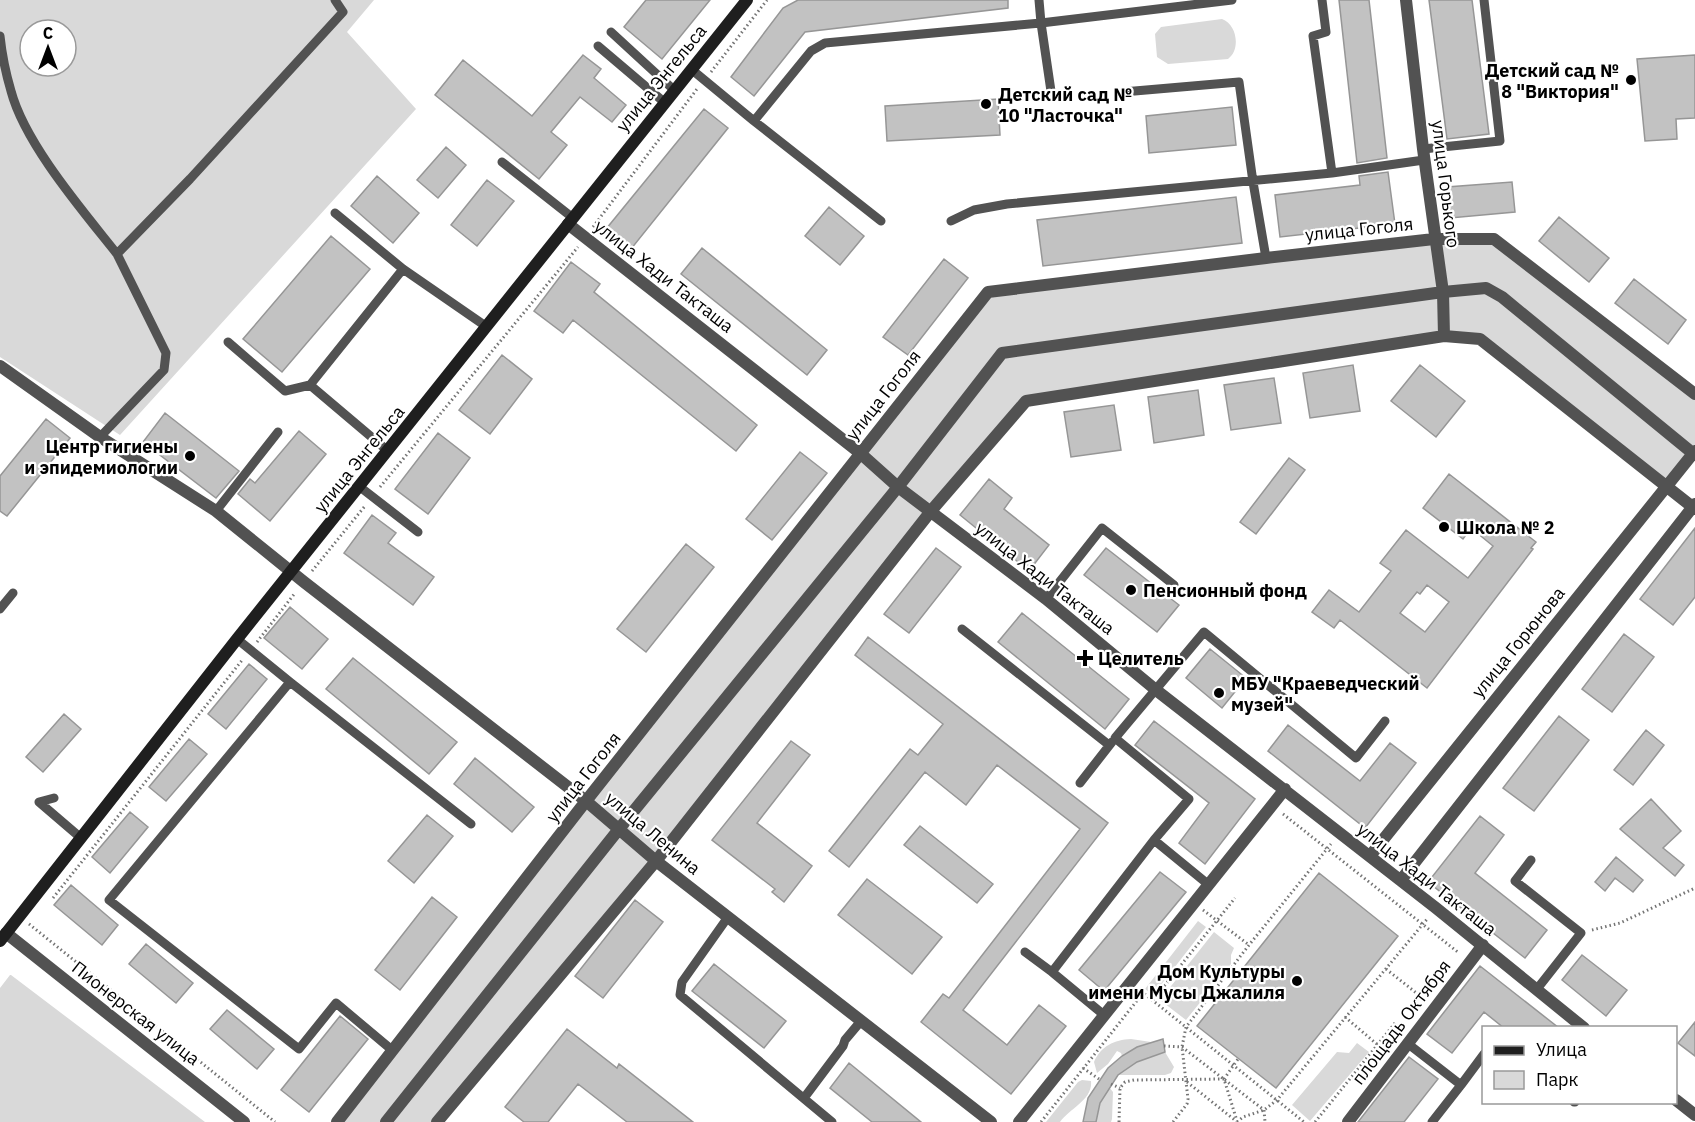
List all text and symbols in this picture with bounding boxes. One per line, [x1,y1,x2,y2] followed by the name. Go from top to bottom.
[18,18,78,78] north arrow
[611,19,712,136] street label: улица Энгельса
[43,23,53,43] text: С
[1485,59,1619,103] place label: Детский сад № 8 "Виктория"
[1624,73,1638,87] marker: Детский сад № 8 "Виктория"
[998,83,1132,127] place label: Детский сад № 10 "Ласточка"
[979,97,993,111] marker: Детский сад № 10 "Ласточка"
[1427,119,1465,249] street label: улица Горького
[1304,212,1414,246] street label: улица Гоголя
[590,214,739,338] street label: улица Хади Такташа
[840,345,926,445] street label: улица Гоголя
[309,400,410,517] street label: улица Энгельса
[24,435,178,479] place label: Центр гигиены и эпидемиологии
[183,449,197,463] marker: Центр гигиены и эпидемиологии
[971,516,1120,640] street label: улица Хади Такташа
[1456,516,1555,539] place label: Школа № 2
[1437,520,1451,534] marker: Школа № 2
[1143,579,1307,602] place label: Пенсионный фонд
[1466,582,1570,702] street label: улица Горюнова
[1124,583,1138,597] marker: Пенсионный фонд
[1098,647,1184,670] place label: Целитель
[1076,649,1094,667] marker: Целитель
[1231,672,1419,716] place label: МБУ "Краеведческий музей"
[1212,686,1226,700] marker: МБУ "Краеведческий музей"
[540,727,626,827] street label: улица Гоголя
[601,786,706,880] street label: улица Ленина
[1353,817,1502,941] street label: улица Хади Такташа
[1346,955,1456,1089] street label: площадь Октября
[67,956,205,1070] street label: Пионерская улица
[1088,960,1285,1004] place label: Дом Культуры имени Мусы Джалиля
[1290,974,1304,988] marker: Дом Культуры имени Мусы Джалиля
[1482,1026,1677,1104] legend
[1536,1038,1587,1061] text: Улица
[1536,1068,1579,1091] text: Парк

